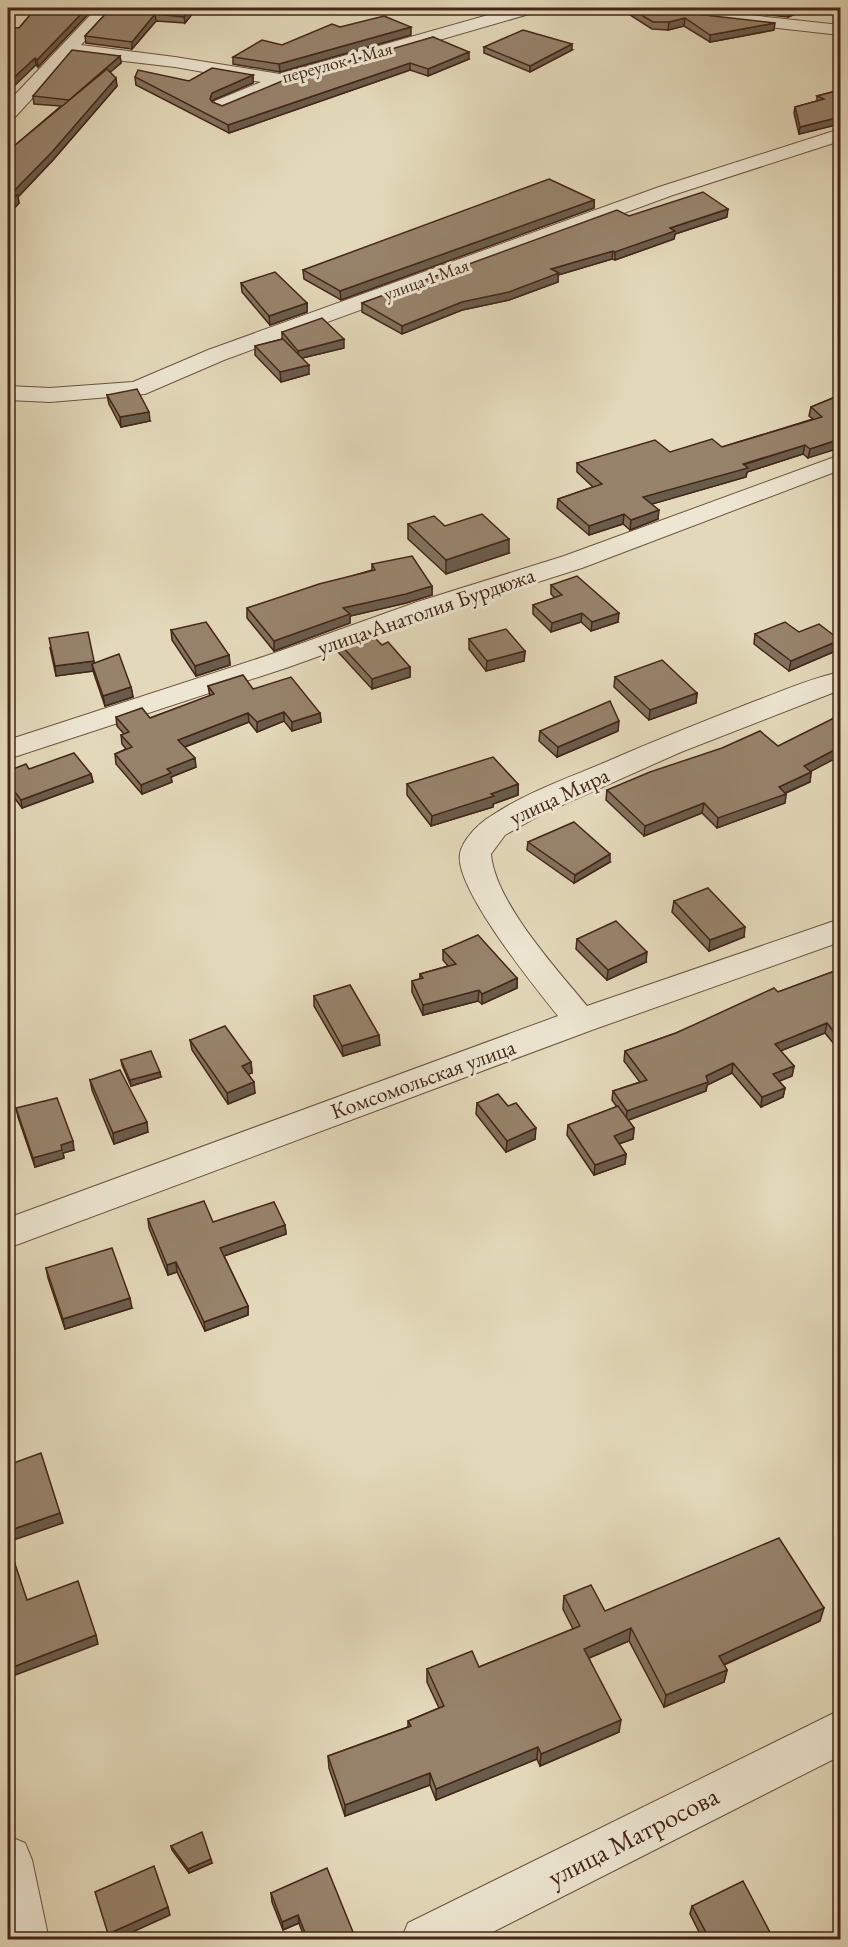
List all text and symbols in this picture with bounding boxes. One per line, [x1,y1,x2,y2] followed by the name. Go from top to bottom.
[279,36,395,88] street label: переулок 1 Мая
[380,253,472,305] street label: улица 1 Мая
[313,560,539,662] street label: улица Анатолия Бурдюжа
[504,760,614,832] street label: улица Мира
[327,1032,520,1126] street label: Комсомольская улица
[542,1778,725,1894] street label: улица Матросова

